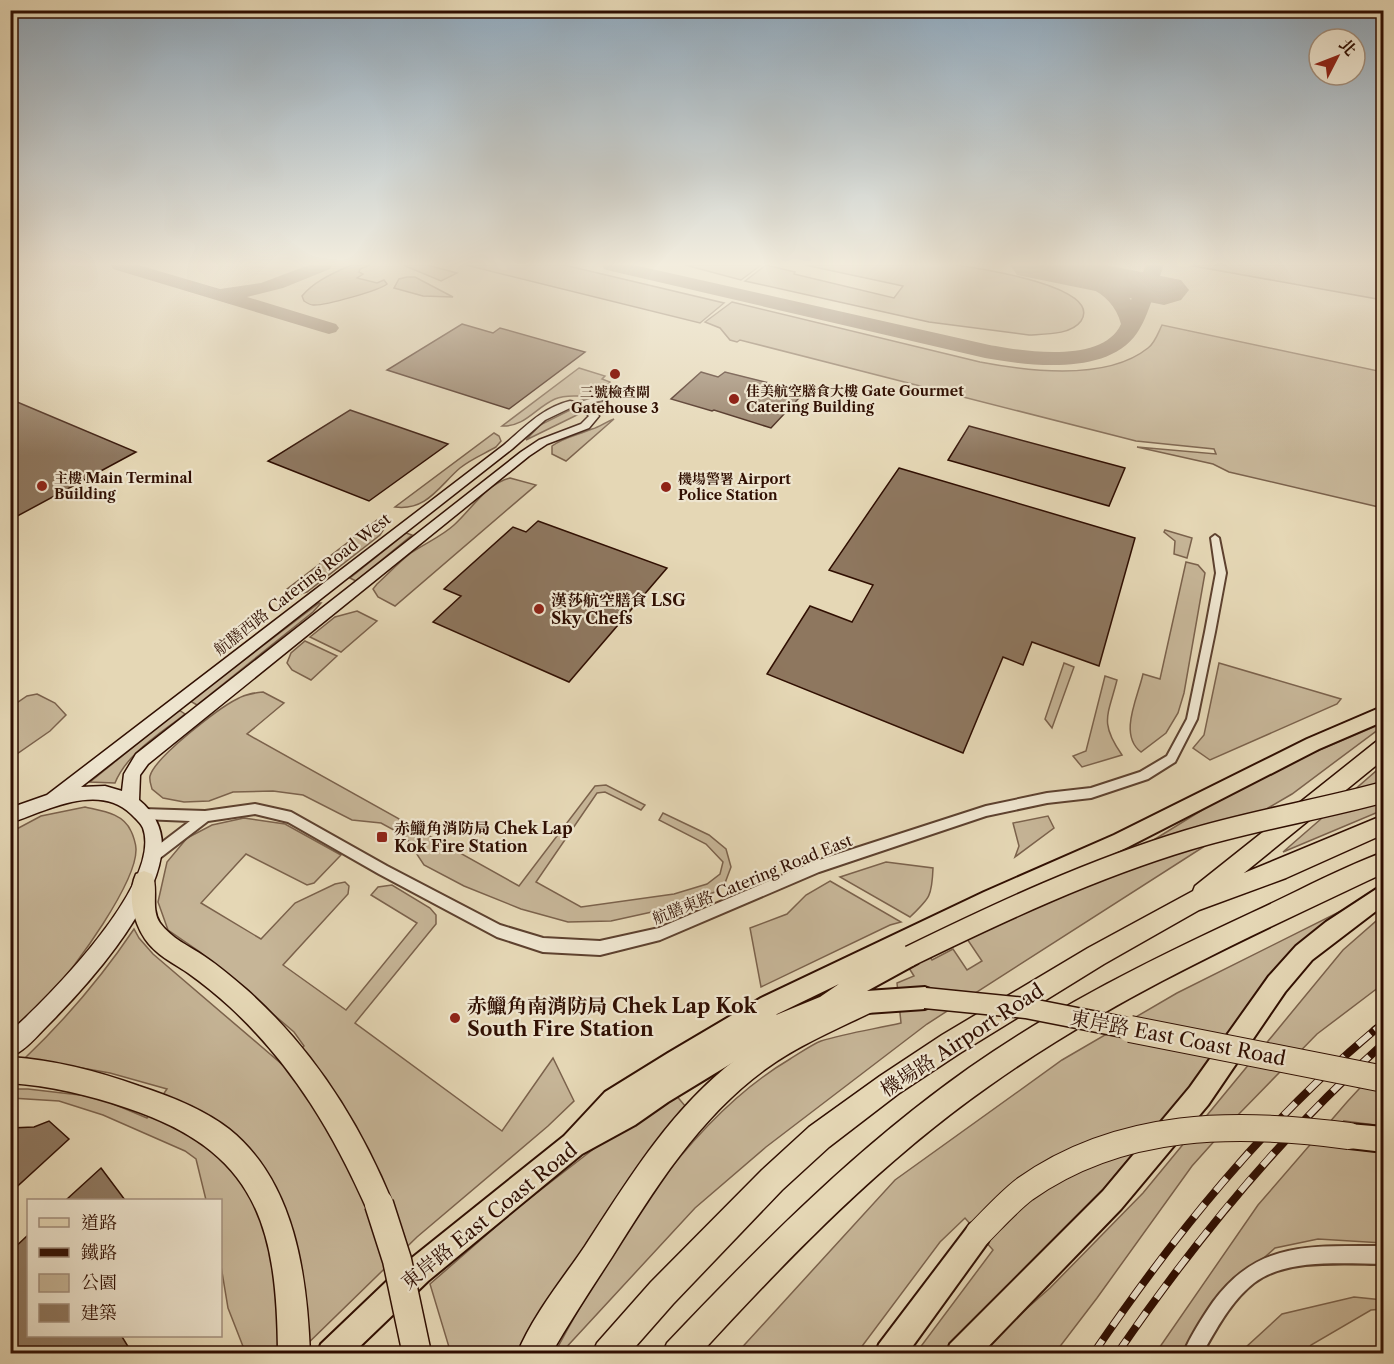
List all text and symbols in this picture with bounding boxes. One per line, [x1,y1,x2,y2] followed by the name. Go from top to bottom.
[1307,27,1367,87] north arrow
[1335,34,1361,60] text: 北
[608,367,622,381] marker: 三號檢查閘 Gatehouse 3
[746,382,964,416] place label: 佳美航空膳食大樓 Gate Gourmet Catering Building
[571,383,659,417] place label: 三號檢查閘 Gatehouse 3
[727,392,741,406] marker: 佳美航空膳食大樓 Gate Gourmet Catering Building
[54,469,193,503] place label: 主樓 Main Terminal Building
[678,470,791,504] place label: 機場警署 Airport Police Station
[35,479,49,493] marker: 主樓 Main Terminal Building
[659,480,673,494] marker: 機場警署 Airport Police Station
[210,509,395,659] street label: 航膳西路 Catering Road West
[551,590,686,628] place label: 漢莎航空膳食 LSG Sky Chefs
[532,602,546,616] marker: 漢莎航空膳食 LSG Sky Chefs
[394,818,573,856] place label: 赤鱲角消防局 Chek Lap Kok Fire Station
[375,830,389,844] marker: 赤鱲角消防局 Chek Lap Kok Fire Station
[649,830,855,928] street label: 航膳東路 Catering Road East
[876,978,1048,1102] street label: 機場路 Airport Road
[467,994,758,1041] place label: 赤鱲角南消防局 Chek Lap Kok South Fire Station
[1068,1005,1288,1071] street label: 東岸路 East Coast Road
[448,1011,462,1025] marker: 赤鱲角南消防局 Chek Lap Kok South Fire Station
[396,1138,582,1294] street label: 東岸路 East Coast Road
[27,1199,222,1337] legend
[81,1212,117,1234] text: 道路
[81,1242,117,1264] text: 鐵路
[81,1272,117,1294] text: 公園
[81,1302,117,1324] text: 建築

